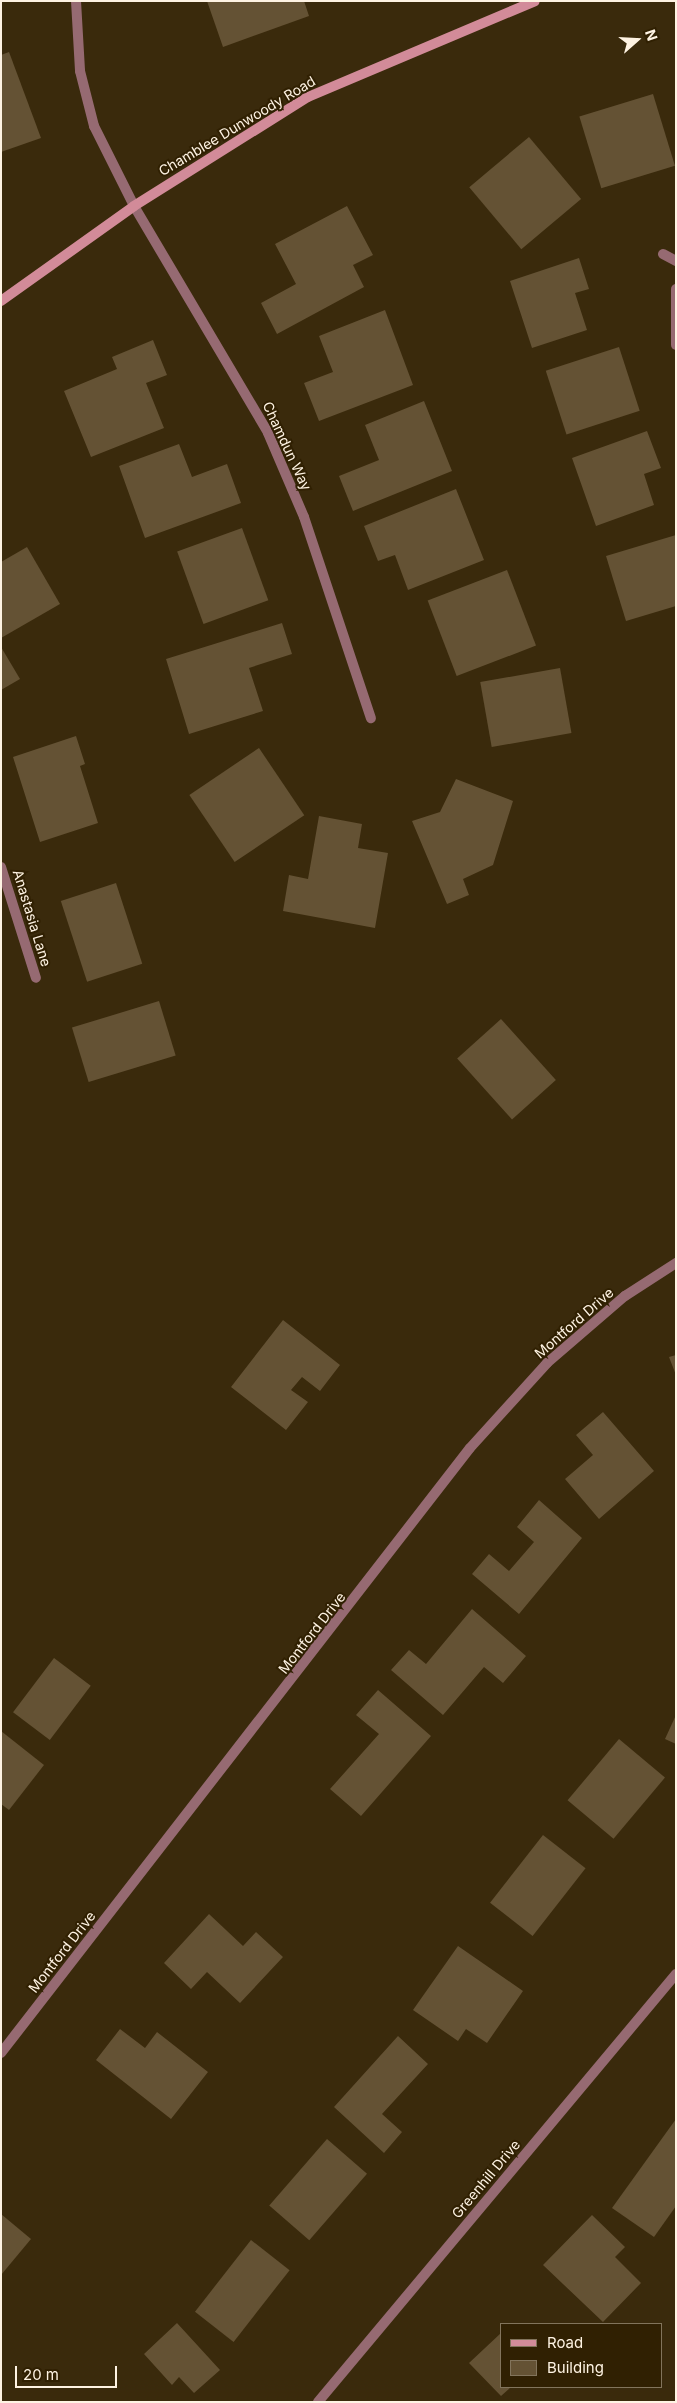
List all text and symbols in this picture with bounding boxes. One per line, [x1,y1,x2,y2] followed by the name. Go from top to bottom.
[612,15,662,65] north arrow
[642,27,661,43] text: N
[156,73,318,179] street label: Chamblee Dunwoody Road
[259,399,315,493] street label: Chamdun Way
[9,867,55,969] street label: Anastasia Lane
[531,1284,617,1362] street label: Montford Drive
[275,1589,349,1677] street label: Montford Drive
[25,1908,99,1996] street label: Montford Drive
[448,2136,524,2222] street label: Greenhill Drive
[500,2323,662,2388] legend
[547,2333,583,2352] text: Road
[18,2356,120,2388] scale bar
[547,2358,604,2377] text: Building
[23,2365,59,2384] text: 20 m

